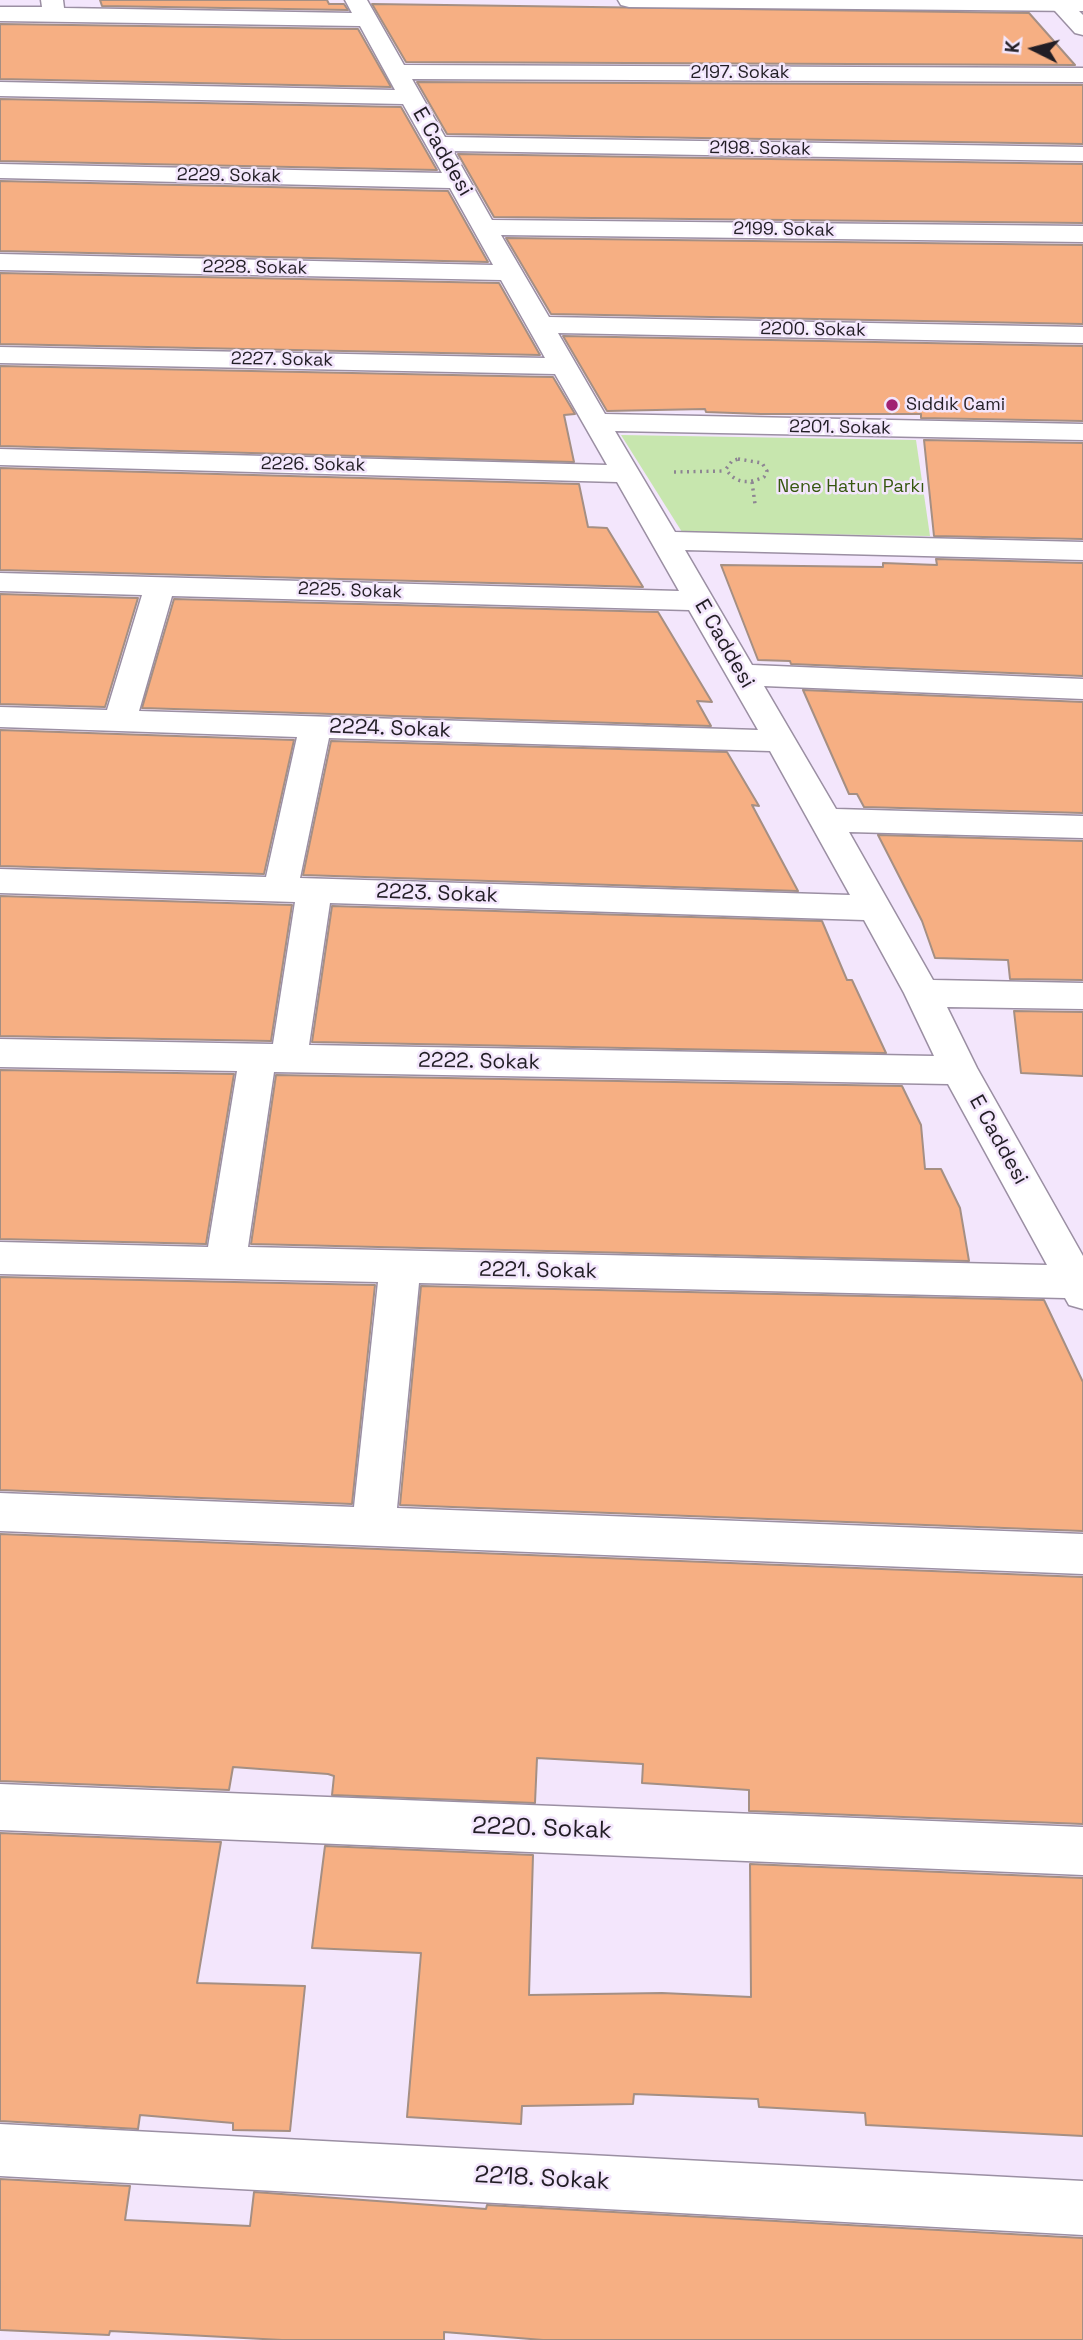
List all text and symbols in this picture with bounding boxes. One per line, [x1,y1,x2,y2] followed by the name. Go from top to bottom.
[999,14,1069,84] north arrow
[1000,40,1026,54] text: K
[691,62,789,84] street label: 2197. Sokak
[407,103,477,201] street label: E Caddesi
[709,137,811,161] street label: 2198. Sokak
[177,164,281,188] street label: 2229. Sokak
[733,218,835,242] street label: 2199. Sokak
[203,256,307,280] street label: 2228. Sokak
[760,318,866,342] street label: 2200. Sokak
[231,348,333,372] street label: 2227. Sokak
[906,394,1005,416] place label: Sıddık Cami
[884,397,900,413] marker: Sıddık Cami
[789,416,891,440] street label: 2201. Sokak
[261,453,365,477] street label: 2226. Sokak
[777,476,925,498] park label: Nene Hatun Parkı
[298,578,402,604] street label: 2225. Sokak
[689,595,759,693] street label: E Caddesi
[329,714,451,744] street label: 2224. Sokak
[376,879,498,909] street label: 2223. Sokak
[418,1048,540,1076] street label: 2222. Sokak
[963,1091,1033,1189] street label: E Caddesi
[479,1257,597,1285] street label: 2221. Sokak
[472,1812,612,1846] street label: 2220. Sokak
[474,2161,610,2197] street label: 2218. Sokak

